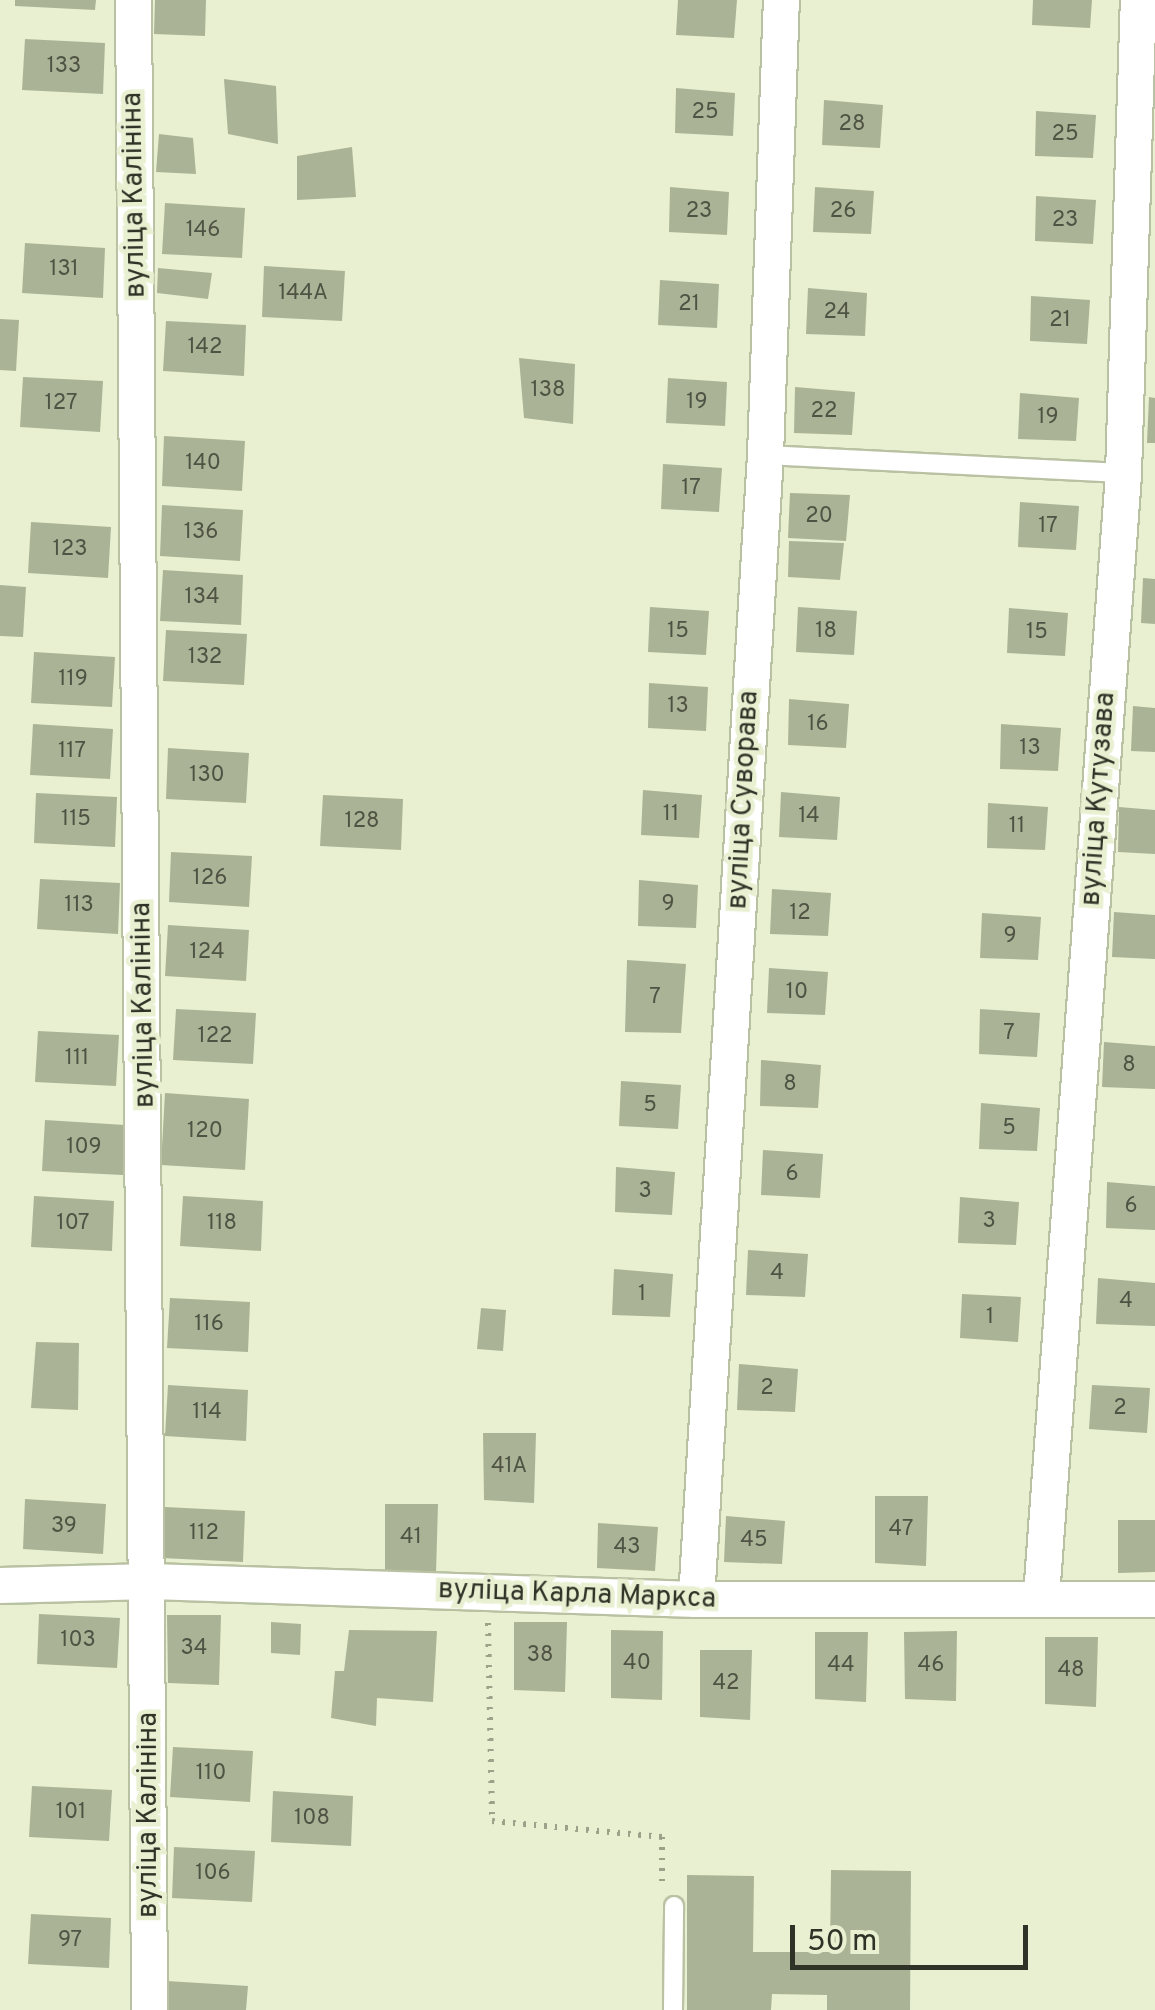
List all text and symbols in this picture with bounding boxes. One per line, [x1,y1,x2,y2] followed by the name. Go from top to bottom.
[47,54,81,80] house number: 133
[116,92,154,298] street label: вуліца Калініна
[691,100,719,126] house number: 25
[839,112,865,138] house number: 28
[1051,122,1079,148] house number: 25
[686,199,712,225] house number: 23
[830,199,856,225] house number: 26
[1052,208,1078,234] house number: 23
[186,218,220,244] house number: 146
[49,257,79,283] house number: 131
[278,281,328,307] house number: 144А
[678,292,700,318] house number: 21
[824,300,850,326] house number: 24
[1049,308,1071,334] house number: 21
[188,335,222,361] house number: 142
[531,378,565,404] house number: 138
[686,390,708,416] house number: 19
[45,391,77,417] house number: 127
[811,399,837,425] house number: 22
[1037,405,1059,431] house number: 19
[185,451,221,477] house number: 140
[681,476,701,502] house number: 17
[805,504,833,530] house number: 20
[1038,514,1058,540] house number: 17
[184,520,218,546] house number: 136
[53,537,87,563] house number: 123
[184,585,220,611] house number: 134
[667,619,689,645] house number: 15
[815,619,837,645] house number: 18
[1026,620,1048,646] house number: 15
[188,645,222,671] house number: 132
[58,667,88,693] house number: 119
[721,690,767,910] street label: вуліца Суворава
[1075,691,1123,907] street label: вуліца Кутузава
[667,694,689,720] house number: 13
[807,712,829,738] house number: 16
[1019,736,1041,762] house number: 13
[58,739,86,765] house number: 117
[189,763,225,789] house number: 130
[663,802,679,828] house number: 11
[798,804,820,830] house number: 14
[61,807,91,833] house number: 115
[344,809,380,835] house number: 128
[1009,814,1025,840] house number: 11
[193,866,227,892] house number: 126
[661,892,675,918] house number: 9
[64,893,94,919] house number: 113
[789,901,811,927] house number: 12
[125,902,163,1108] street label: вуліца Калініна
[1003,924,1017,950] house number: 9
[189,940,225,966] house number: 124
[786,980,808,1006] house number: 10
[649,985,661,1011] house number: 7
[1003,1021,1015,1047] house number: 7
[197,1024,233,1050] house number: 122
[65,1046,89,1072] house number: 111
[1122,1053,1136,1079] house number: 8
[783,1072,797,1098] house number: 8
[643,1093,657,1119] house number: 5
[1002,1116,1016,1142] house number: 5
[187,1119,223,1145] house number: 120
[66,1135,102,1161] house number: 109
[785,1162,799,1188] house number: 6
[638,1179,652,1205] house number: 3
[1124,1194,1138,1220] house number: 6
[982,1209,996,1235] house number: 3
[56,1211,90,1237] house number: 107
[207,1211,237,1237] house number: 118
[770,1261,784,1287] house number: 4
[638,1282,646,1308] house number: 1
[1119,1289,1133,1315] house number: 4
[986,1305,994,1331] house number: 1
[194,1312,224,1338] house number: 116
[760,1376,774,1402] house number: 2
[1113,1396,1127,1422] house number: 2
[192,1400,222,1426] house number: 114
[491,1454,527,1480] house number: 41А
[51,1514,77,1540] house number: 39
[889,1517,913,1543] house number: 47
[189,1521,219,1547] house number: 112
[400,1525,422,1551] house number: 41
[740,1528,768,1554] house number: 45
[614,1535,640,1561] house number: 43
[437,1573,717,1617] street label: вуліца Карла Маркса
[60,1628,96,1654] house number: 103
[181,1636,207,1662] house number: 34
[527,1643,553,1669] house number: 38
[623,1651,651,1677] house number: 40
[827,1653,855,1679] house number: 44
[918,1653,944,1679] house number: 46
[1057,1658,1085,1684] house number: 48
[712,1671,740,1697] house number: 42
[132,1712,166,1918] street label: вуліца Калініна
[196,1761,226,1787] house number: 110
[56,1800,86,1826] house number: 101
[294,1806,330,1832] house number: 108
[195,1861,231,1887] house number: 106
[795,1905,1032,1967] scale bar
[807,1924,877,1961] text: 50 m
[58,1928,82,1954] house number: 97

